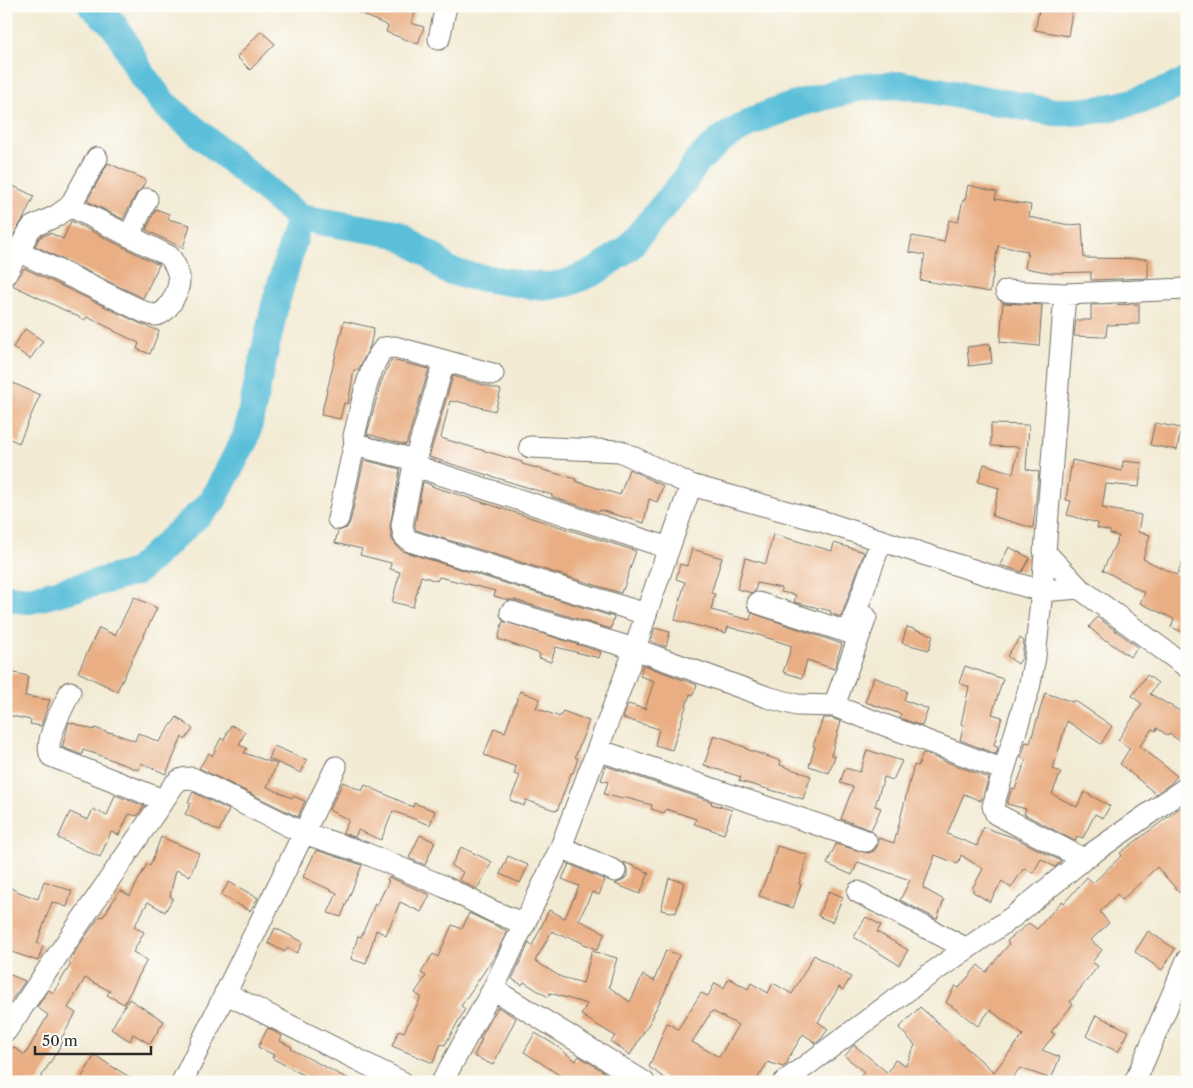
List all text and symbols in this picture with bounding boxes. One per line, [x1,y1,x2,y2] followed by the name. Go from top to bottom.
[35,1023,151,1055] scale bar
[42,1031,78,1050] text: 50 m

